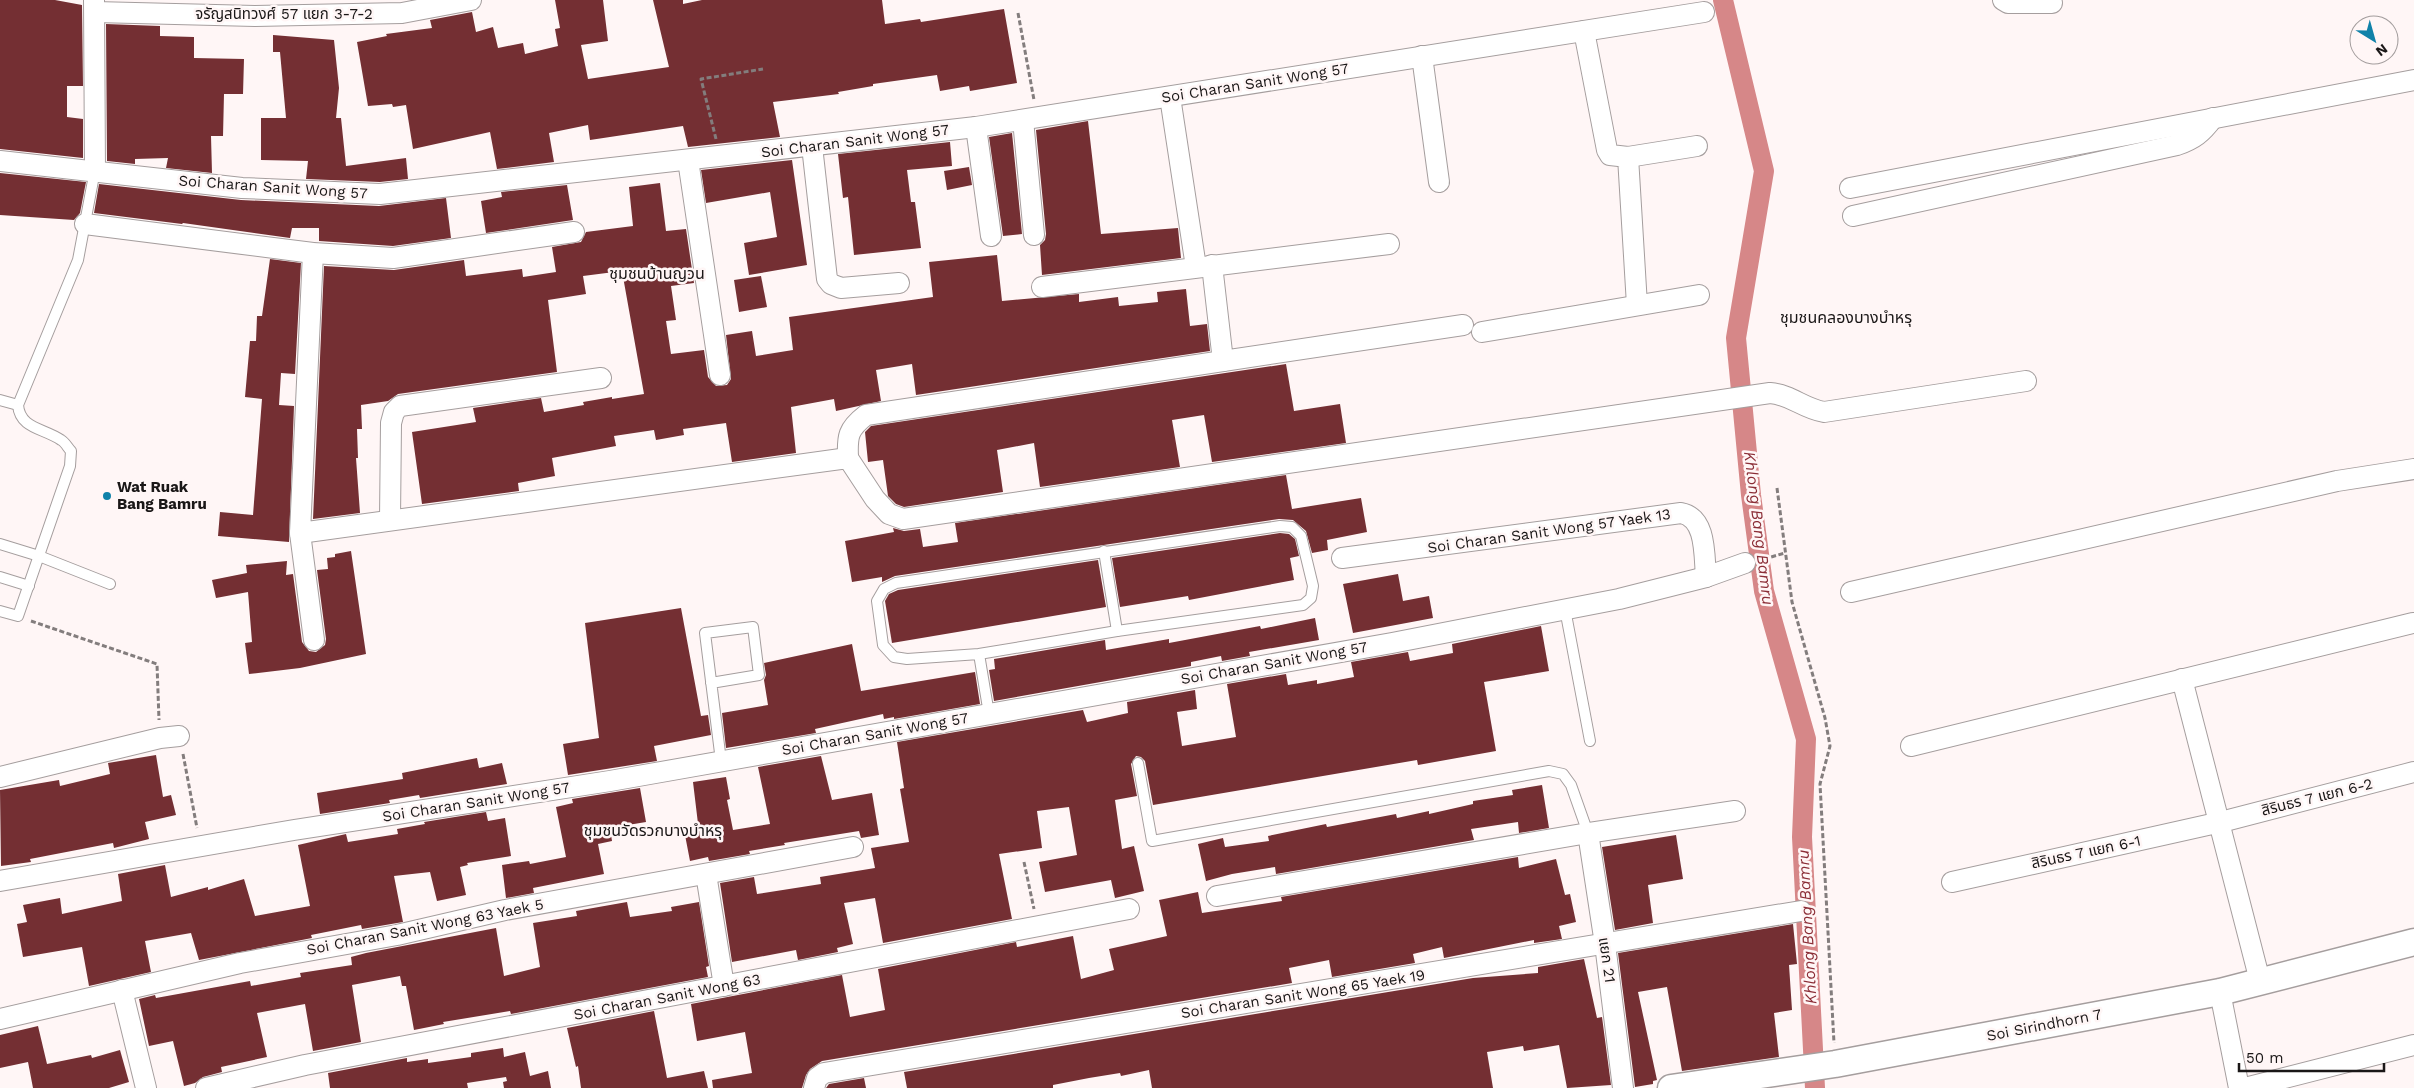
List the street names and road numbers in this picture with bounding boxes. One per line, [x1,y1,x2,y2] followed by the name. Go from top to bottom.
[195,5,373,23] street label: จรัญสนิทวงศ์ 57 แยก 3-7-2
[1160,59,1350,107] street label: Soi Charan Sanit Wong 57
[760,121,950,161] street label: Soi Charan Sanit Wong 57
[178,171,368,203] street label: Soi Charan Sanit Wong 57
[1426,505,1672,557] street label: Soi Charan Sanit Wong 57 Yaek 13
[1179,638,1369,688] street label: Soi Charan Sanit Wong 57
[780,709,970,759] street label: Soi Charan Sanit Wong 57
[2259,774,2375,820] street label: สิรินธร 7 แยก 6-2
[381,778,571,826] street label: Soi Charan Sanit Wong 57
[2030,832,2142,872] street label: สิรินธร 7 แยก 6-1
[305,895,545,959] street label: Soi Charan Sanit Wong 63 Yaek 5
[1595,936,1619,984] street label: แยก 21
[1180,966,1426,1022] street label: Soi Charan Sanit Wong 65 Yaek 19
[572,970,762,1024] street label: Soi Charan Sanit Wong 63
[1985,1005,2103,1045] street label: Soi Sirindhorn 7

